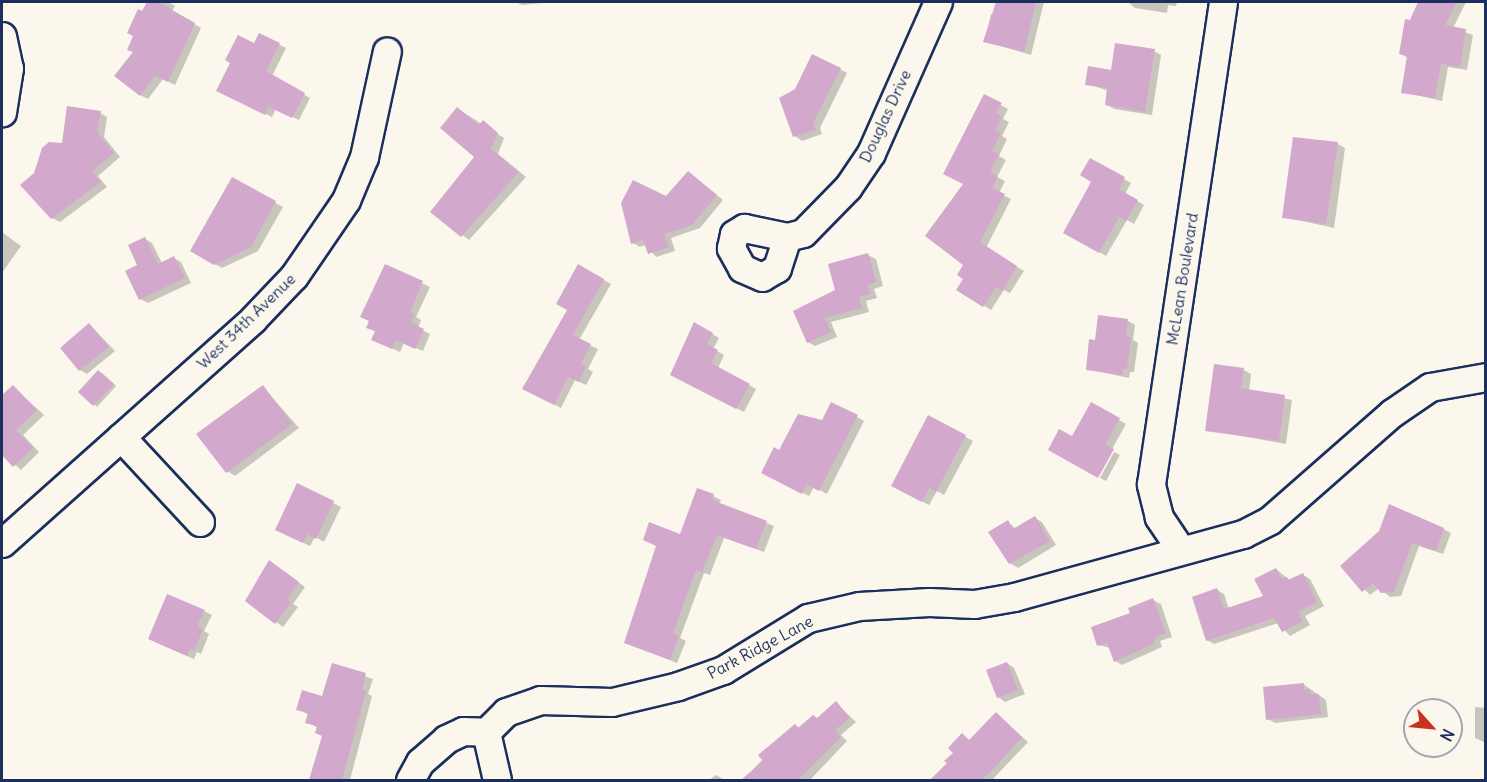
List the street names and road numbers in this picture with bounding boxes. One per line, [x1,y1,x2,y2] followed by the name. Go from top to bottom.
[855,67,915,165] street label: Douglas Drive
[1162,212,1202,346] street label: McLean Boulevard
[193,269,299,373] street label: West 34th Avenue
[704,611,816,683] street label: Park Ridge Lane

